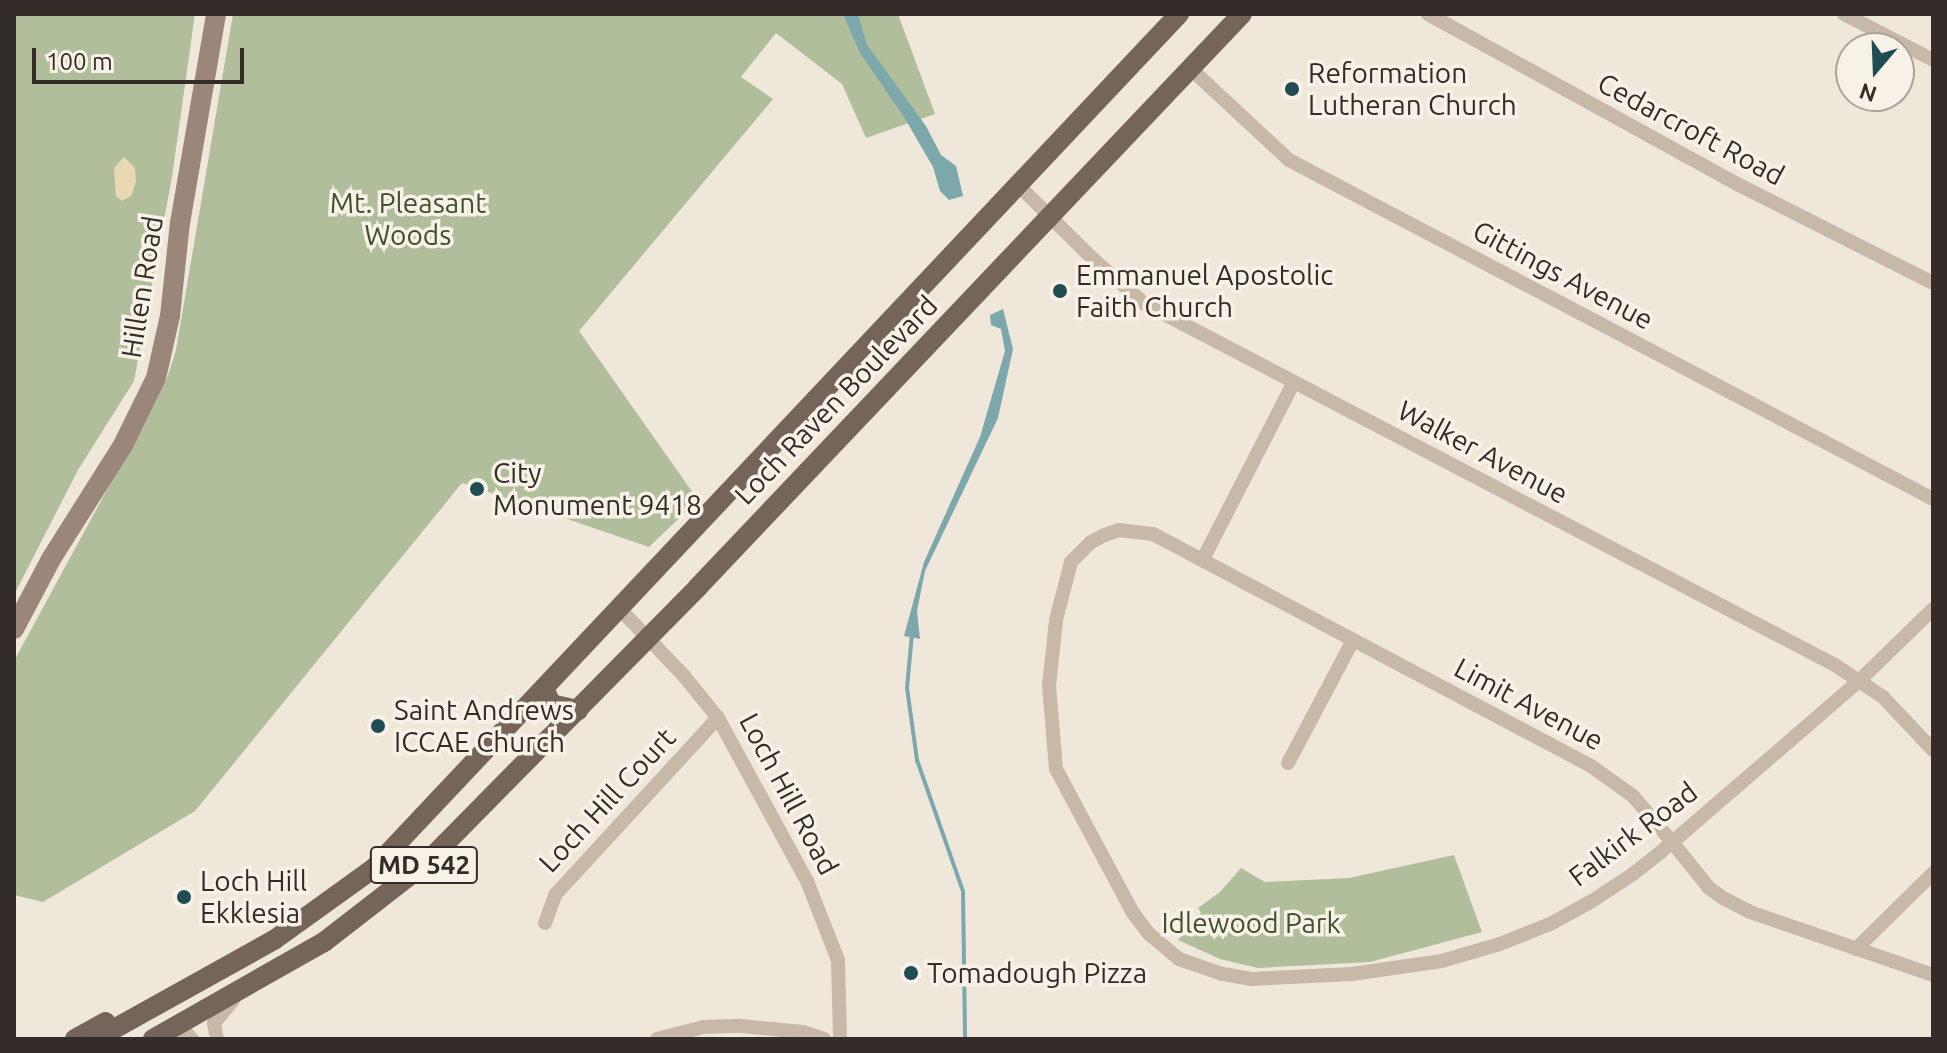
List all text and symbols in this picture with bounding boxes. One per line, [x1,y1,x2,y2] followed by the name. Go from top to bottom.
[36,32,248,82] scale bar
[1835,32,1915,112] north arrow
[46,48,113,75] text: 100 m
[1308,56,1517,122] place label: Reformation Lutheran Church
[1592,66,1790,192] street label: Cedarcroft Road
[1856,79,1880,108] text: N
[1283,80,1301,98] marker: Reformation Lutheran Church
[330,186,486,252] park label: Mt. Pleasant Woods
[1467,213,1659,337] street label: Gittings Avenue
[114,214,170,360] street label: Hillen Road
[1076,258,1333,324] place label: Emmanuel Apostolic Faith Church
[1051,282,1069,300] marker: Emmanuel Apostolic Faith Church
[728,289,944,511] street label: Loch Raven Boulevard
[1392,393,1574,511] street label: Walker Avenue
[493,456,702,522] place label: City Monument 9418
[468,480,486,498] marker: City Monument 9418
[1449,651,1609,757] street label: Limit Avenue
[394,693,574,759] place label: Saint Andrews ICCAE Church
[732,708,846,880] street label: Loch Hill Road
[369,717,387,735] marker: Saint Andrews ICCAE Church
[532,721,682,879] street label: Loch Hill Court
[1562,775,1704,893] street label: Falkirk Road
[368,843,480,887] road number: MD 542
[200,864,307,930] place label: Loch Hill Ekklesia
[175,888,193,906] marker: Loch Hill Ekklesia
[1161,906,1341,940] park label: Idlewood Park
[927,956,1147,990] place label: Tomadough Pizza
[902,964,920,982] marker: Tomadough Pizza

